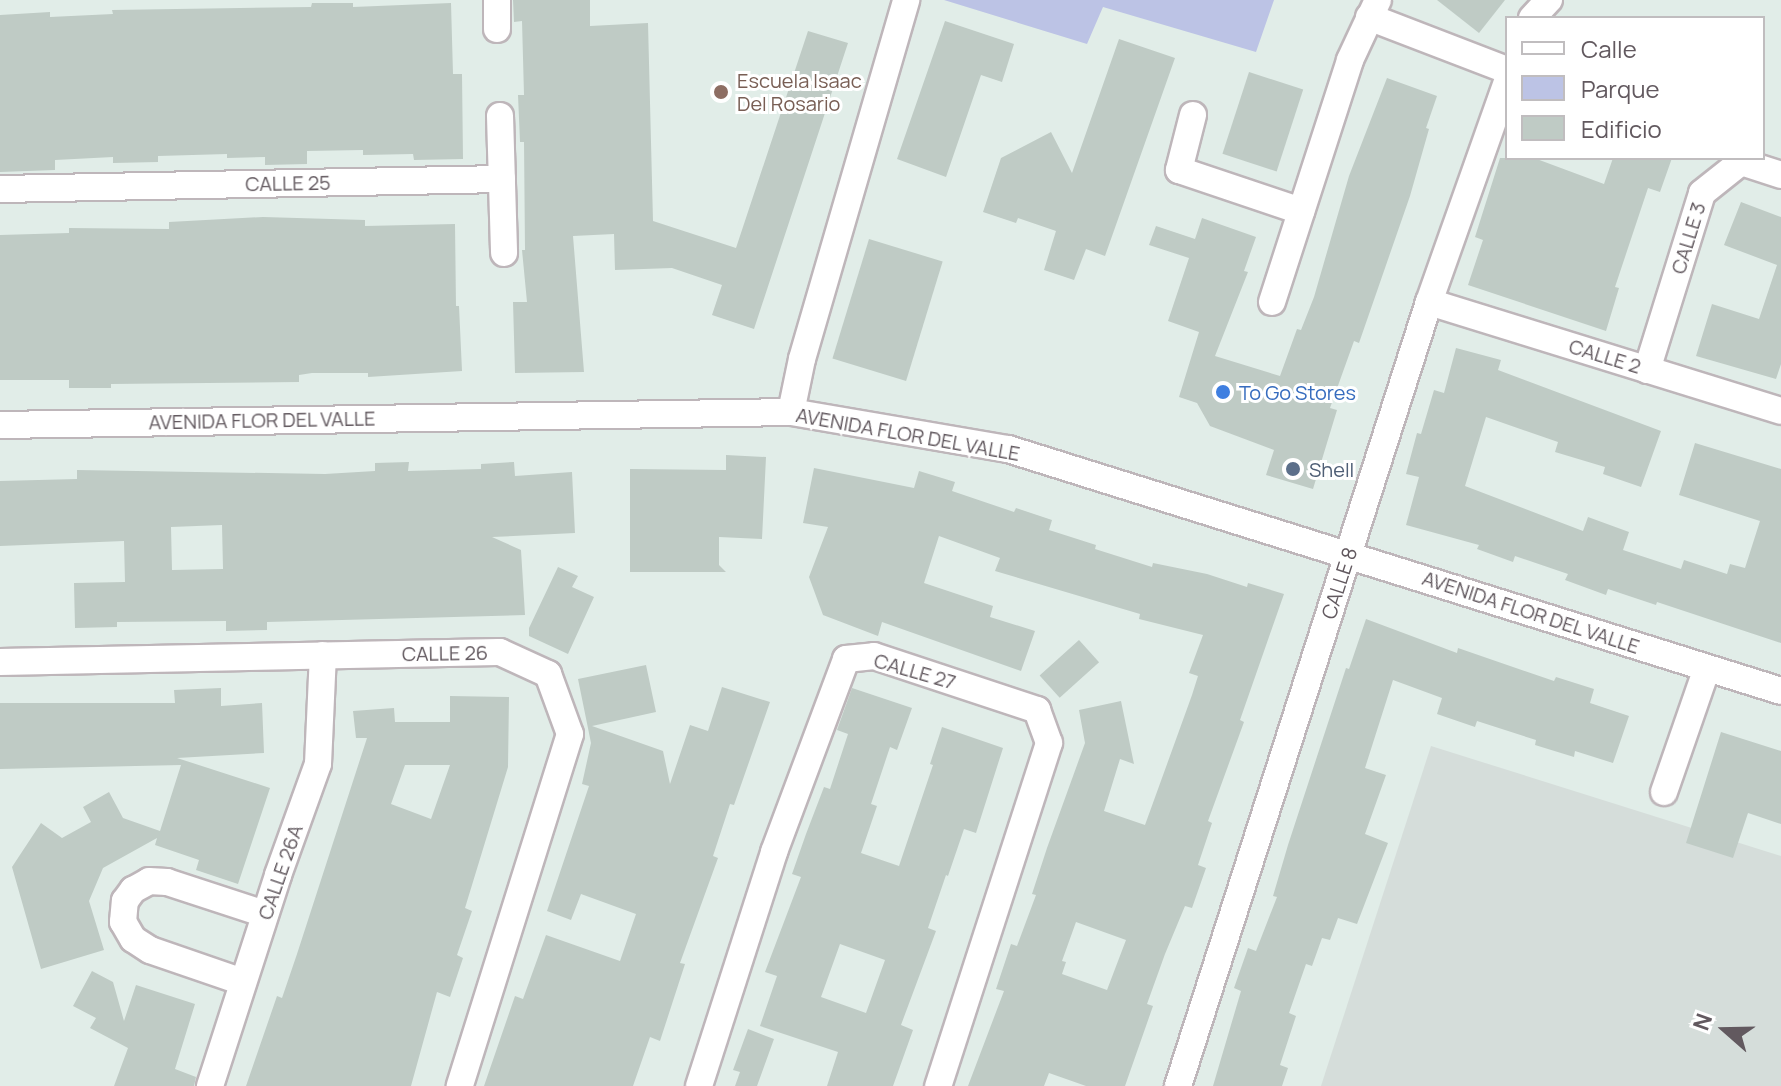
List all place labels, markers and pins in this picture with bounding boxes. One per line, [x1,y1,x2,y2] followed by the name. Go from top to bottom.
[737,68,862,115] place label: Escuela Isaac Del Rosario
[712,83,730,101] marker: Escuela Isaac Del Rosario
[1239,380,1356,404] place label: To Go Stores
[1214,383,1232,401] marker: To Go Stores
[1309,457,1354,481] place label: Shell
[1284,460,1302,478] marker: Shell

